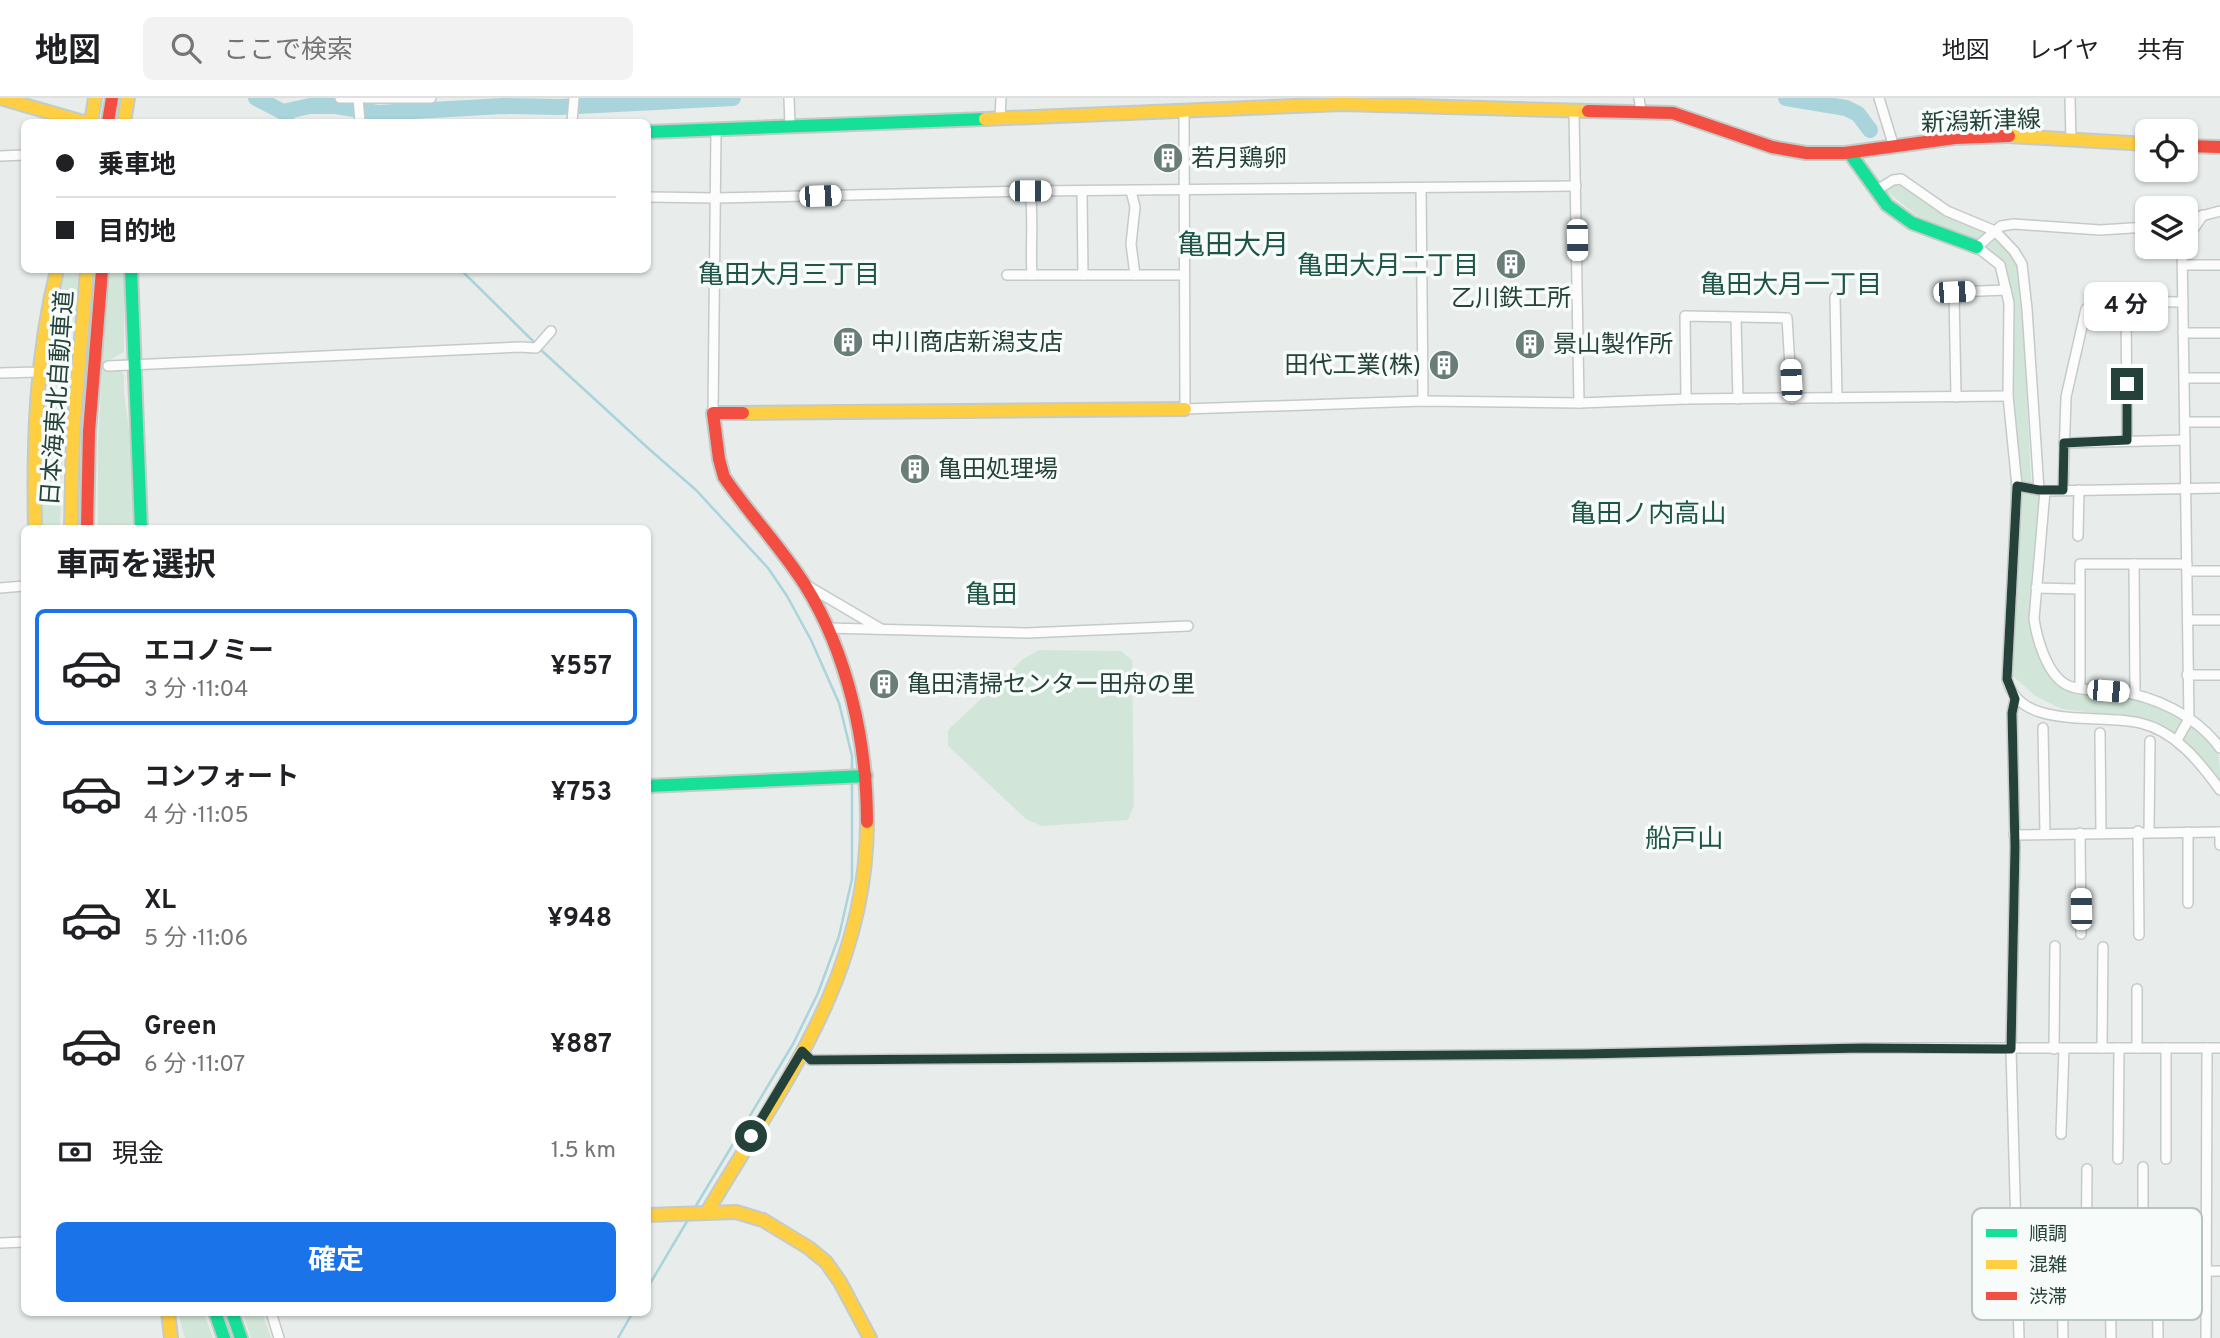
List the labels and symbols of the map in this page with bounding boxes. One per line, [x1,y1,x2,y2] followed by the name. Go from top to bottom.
[1921,106,2042,140] street label: 新潟新津線
[1151,141,1185,175] building icon: 若月鶏卵
[1191,145,1287,175] place label: 若月鶏卵
[1010,181,1052,202] car
[799,185,842,207] car
[1567,219,1588,261] car
[1177,229,1289,265] district label: 亀田大月
[1494,247,1528,281] building icon: 乙川鉄工所
[1297,251,1479,284] district label: 亀田大月二丁目
[698,260,880,293] district label: 亀田大月三丁目
[1700,270,1882,303] district label: 亀田大月一丁目
[1933,281,1976,303] car
[2085,282,2169,331] callout: 4 分
[1451,285,1571,315] place label: 乙川鉄工所
[36,289,81,507] street label: 日本海東北自動車道
[831,325,865,359] building icon: 中川商店新潟支店
[1513,327,1547,361] building icon: 景山製作所
[871,329,1063,359] place label: 中川商店新潟支店
[1553,331,1673,361] place label: 景山製作所
[1427,348,1461,382] building icon: 田代工業(株)
[1285,352,1421,382] place label: 田代工業(株)
[1780,358,1803,402] car
[2111,368,2143,400] route end
[898,452,932,486] building icon: 亀田処理場
[938,456,1058,486] place label: 亀田処理場
[1570,499,1726,532] district label: 亀田ノ内高山
[965,580,1017,613] district label: 亀田
[867,667,901,701] building icon: 亀田清掃センター田舟の里
[907,671,1195,701] place label: 亀田清掃センター田舟の里
[2087,679,2130,703] car
[1645,824,1723,857] district label: 船戸山
[2071,888,2092,930] car
[735,1120,767,1152] route start
[1972,1208,2202,1320] legend
[2029,1223,2067,1247] text: 順調
[2029,1254,2067,1278] text: 混雑
[2029,1286,2067,1310] text: 渋滞

